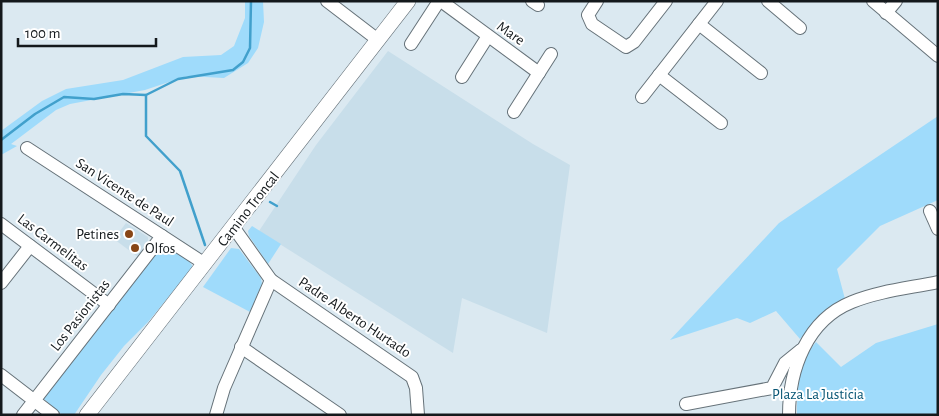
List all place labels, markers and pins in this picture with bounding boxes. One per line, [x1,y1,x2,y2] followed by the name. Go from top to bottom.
[76,227,119,242] place label: Petines
[123,228,135,240] marker: Petines
[145,241,175,256] place label: Olfos
[129,242,141,254] marker: Olfos

